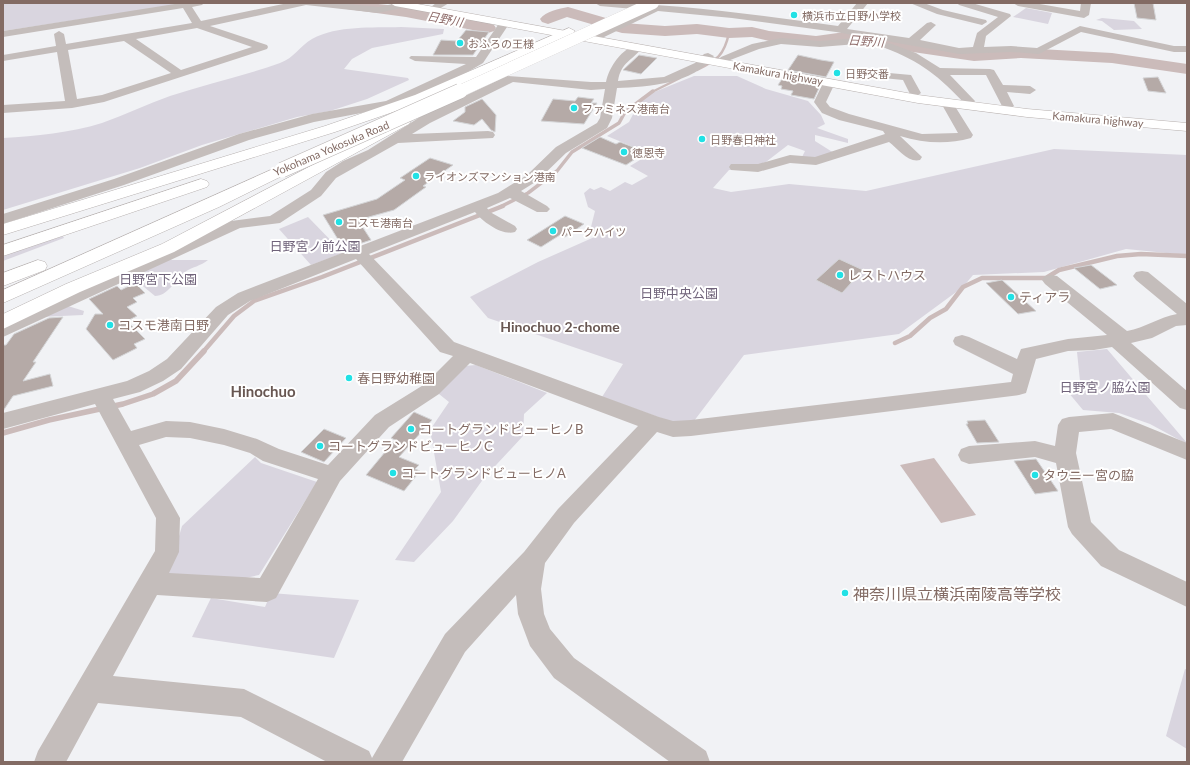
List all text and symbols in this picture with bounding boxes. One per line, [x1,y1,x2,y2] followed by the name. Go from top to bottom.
[426,8,466,30] water label: 日野川
[802,9,901,22] place label: 横浜市立日野小学校
[789,10,799,20] marker: 横浜市立日野小学校
[848,32,886,50] water label: 日野川
[468,37,534,50] place label: おふろの王様
[455,38,465,48] marker: おふろの王様
[732,59,824,87] street label: Kamakura highway
[845,67,889,80] place label: 日野交番
[832,68,842,78] marker: 日野交番
[582,102,670,115] place label: ファミネス港南台
[569,103,579,113] marker: ファミネス港南台
[1052,109,1144,129] street label: Kamakura highway
[271,118,391,178] street label: Yokohama Yokosuka Road
[710,133,776,146] place label: 日野春日神社
[697,134,707,144] marker: 日野春日神社
[632,146,665,159] place label: 徳恩寺
[619,147,629,157] marker: 徳恩寺
[424,170,556,183] place label: ライオンズマンション港南
[411,171,421,181] marker: ライオンズマンション港南
[347,216,413,229] place label: コスモ港南台
[334,217,344,227] marker: コスモ港南台
[561,225,626,238] place label: パークハイツ
[548,226,558,236] marker: パークハイツ
[269,238,361,254] park label: 日野宮ノ前公園
[848,267,926,283] place label: レストハウス
[835,270,845,280] marker: レストハウス
[119,271,197,287] park label: 日野宮下公園
[640,285,718,301] park label: 日野中央公園
[1019,289,1070,305] place label: ティアラ
[1006,292,1016,302] marker: ティアラ
[118,317,209,333] place label: コスモ港南日野
[500,318,620,335] district label: Hinochuo 2-chome
[105,320,115,330] marker: コスモ港南日野
[357,370,435,386] place label: 春日野幼稚園
[344,373,354,383] marker: 春日野幼稚園
[1059,379,1151,395] park label: 日野宮ノ脇公園
[230,382,296,400] district label: Hinochuo
[419,421,583,437] place label: コートグランドビューヒノB
[406,424,416,434] marker: コートグランドビューヒノB
[328,438,493,454] place label: コートグランドビューヒノC
[315,441,325,451] marker: コートグランドビューヒノC
[401,465,566,481] place label: コートグランドビューヒノA
[1043,467,1134,483] place label: タウニー宮の脇
[388,468,398,478] marker: コートグランドビューヒノA
[1030,470,1040,480] marker: タウニー宮の脇
[853,584,1061,603] place label: 神奈川県立横浜南陵高等学校
[840,588,850,598] marker: 神奈川県立横浜南陵高等学校

